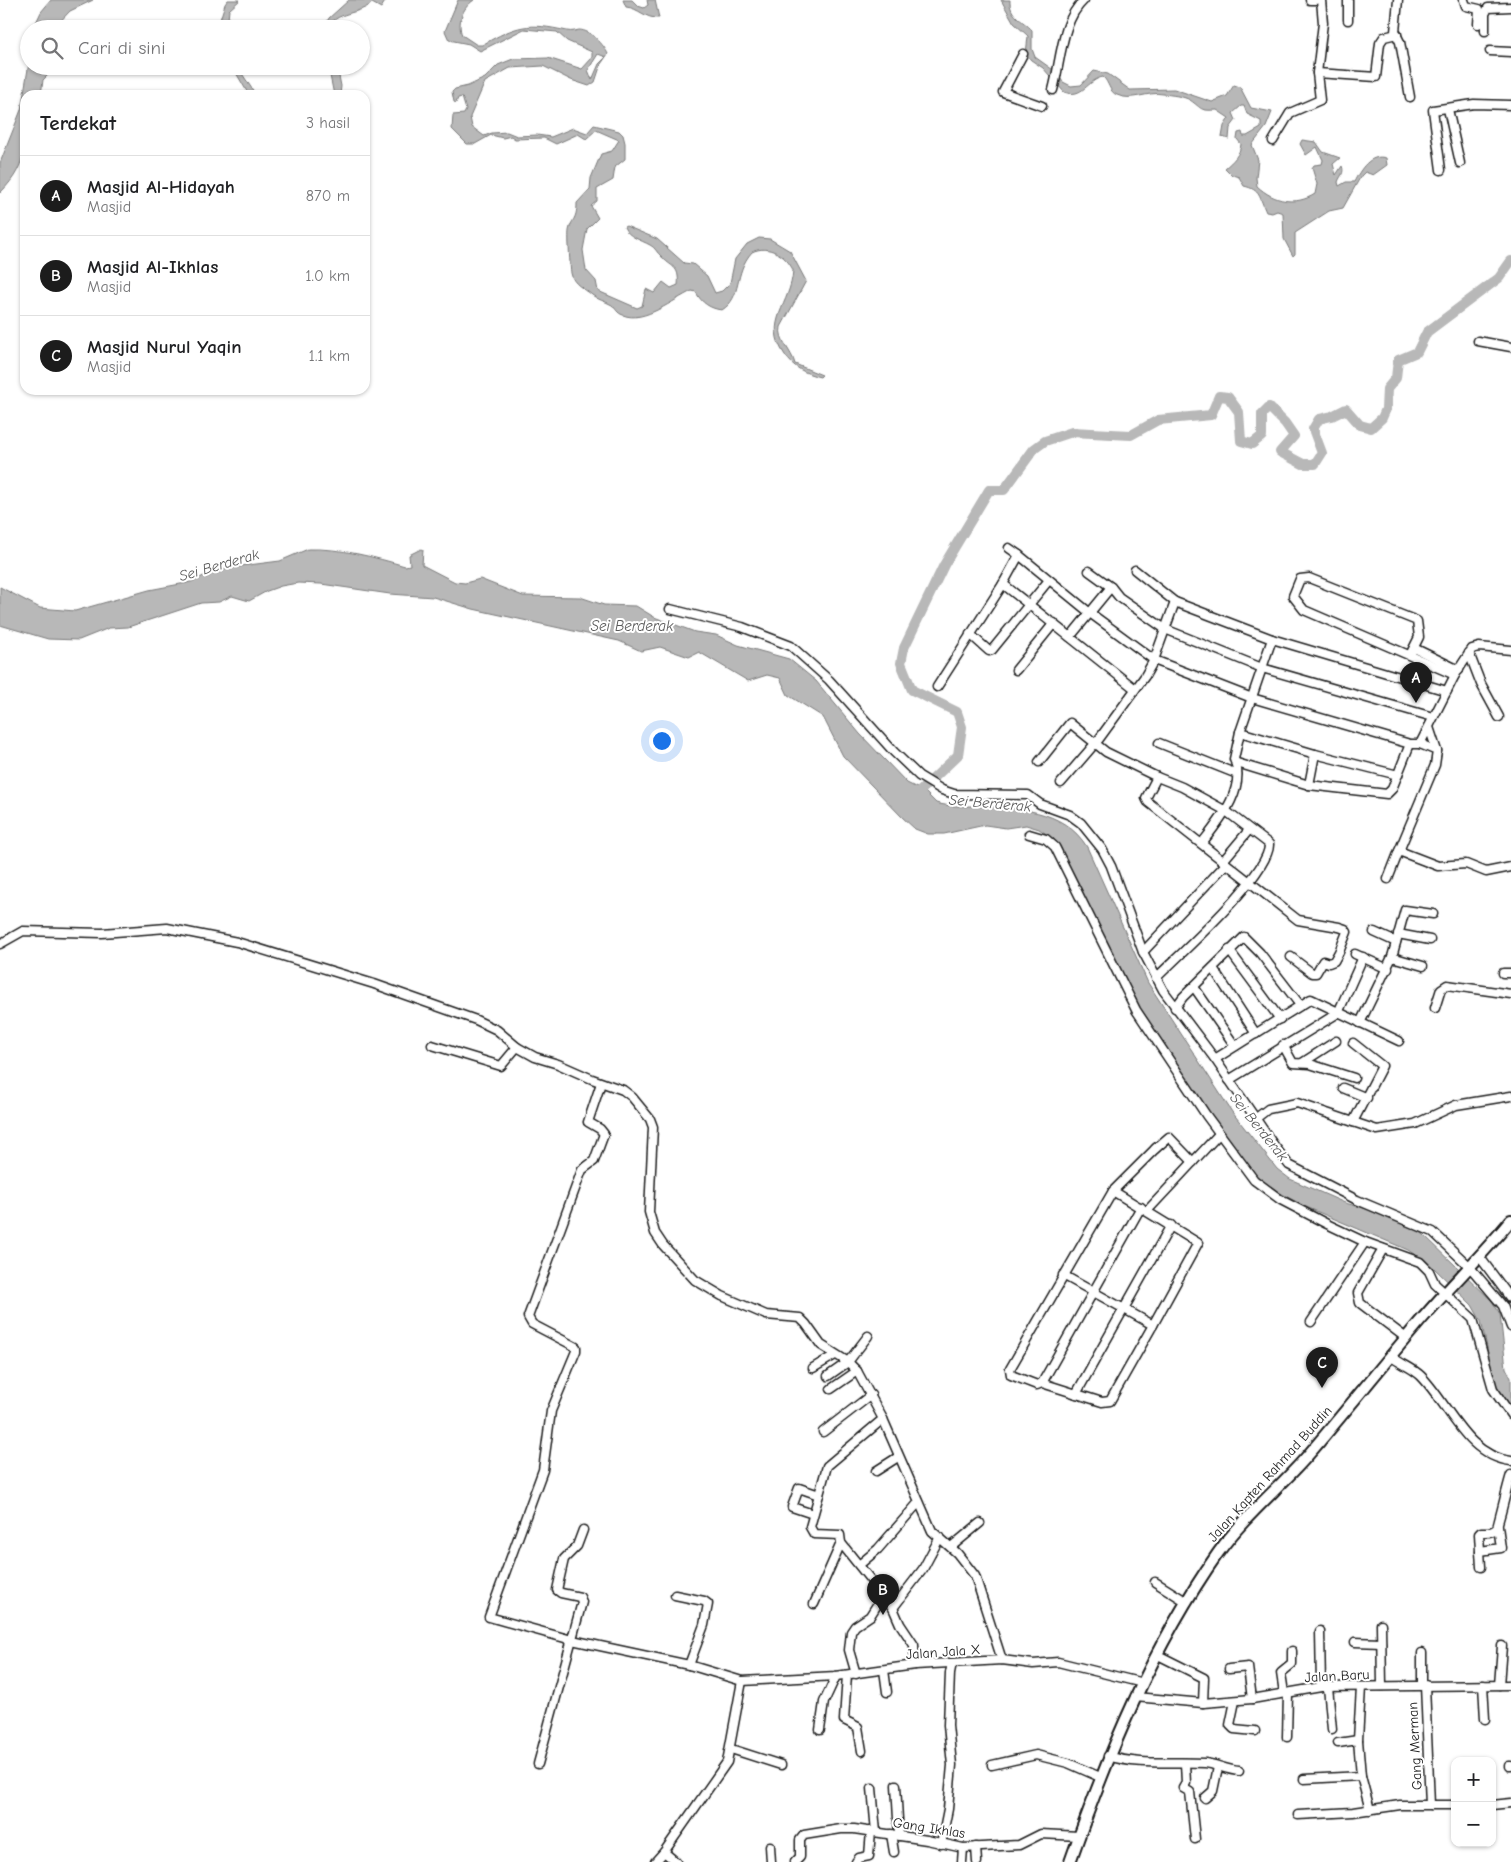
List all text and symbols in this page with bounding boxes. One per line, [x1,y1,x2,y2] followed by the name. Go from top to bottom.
[20,20,370,75] search box
[38,34,66,62] icon: search
[78,37,165,59] text: Cari di sini
[40,111,116,135] text: Terdekat
[306,114,350,132] text: 3 hasil
[87,176,235,198] text: Masjid Al-Hidayah
[52,187,60,205] text: A
[306,187,350,205] text: 870 m
[87,198,131,216] text: Masjid
[87,256,218,278] text: Masjid Al-Ikhlas
[51,267,61,285] text: B
[305,267,350,285] text: 1.0 km
[87,278,131,296] text: Masjid
[87,336,242,358] text: Masjid Nurul Yaqin
[51,347,61,365] text: C
[309,347,350,365] text: 1.1 km
[87,358,131,376] text: Masjid
[177,545,262,585] water label: Sei Berderak
[591,617,674,635] water label: Sei Berderak
[1400,662,1432,703] pin: A
[649,728,675,754] your location
[948,790,1033,816] water label: Sei Berderak
[1226,1089,1292,1165] water label: Sei Berderak
[1306,1347,1338,1388] pin: C
[1204,1402,1336,1546] street label: Jalan Kapten Rahmad Buddin
[867,1574,899,1615] pin: B
[905,1641,981,1663] street label: Jalan Jala X
[1304,1666,1370,1686] street label: Jalan Baru
[1404,1702,1426,1790] street label: Gang Merman
[1451,1757,1496,1847] map controls
[1451,1757,1496,1802] button: +
[1451,1802,1496,1847] button: −
[892,1814,967,1842] street label: Gang Ikhlas

